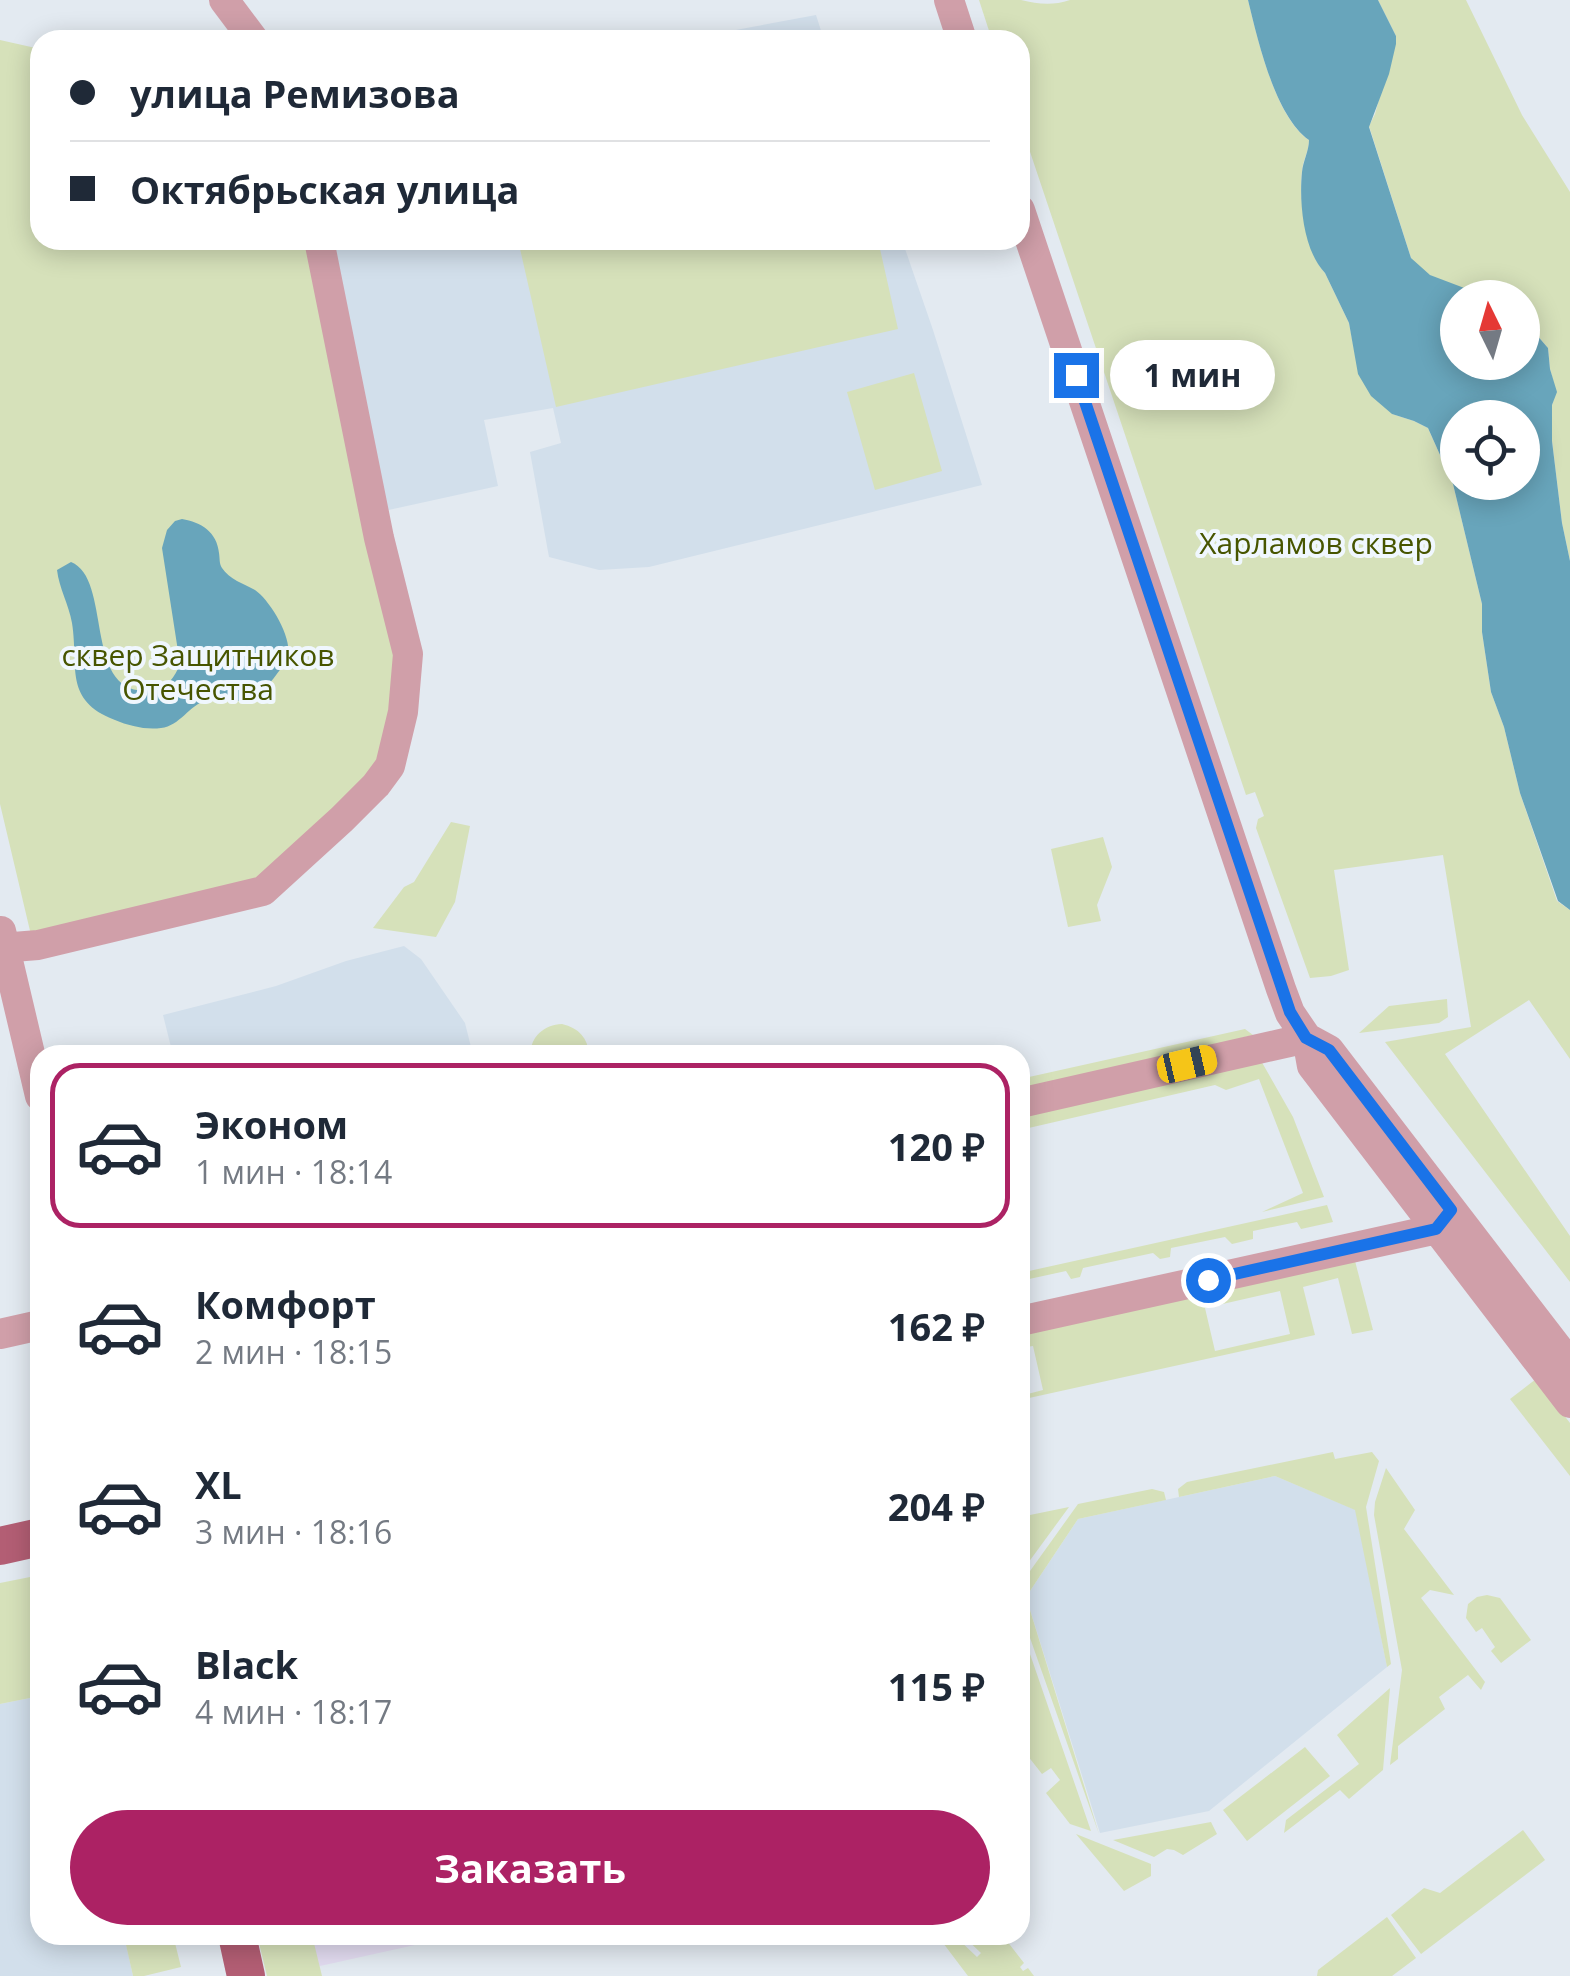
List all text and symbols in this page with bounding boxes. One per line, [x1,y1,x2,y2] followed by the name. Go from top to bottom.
[130,67,460,119] text: улица Ремизова
[130,163,519,215] text: Октябрьская улица
[1440,280,1540,380] north arrow
[1440,280,1540,500] map controls
[1111,340,1276,410] callout: 1 мин
[1054,353,1099,398] route end
[1144,353,1241,396] text: 1 мин
[1440,400,1540,500] button: locate
[1199,522,1433,563] park label: Харламов сквер
[61,634,335,709] park label: сквер Защитников Отечества
[1154,1043,1220,1085] car
[195,1098,348,1150] text: Эконом
[75,1101,165,1191] icon: car
[888,1120,985,1172] text: 120 ₽
[195,1150,392,1193] text: 1 мин · 18:14
[1186,1258,1231,1303] route start
[195,1278,376,1330] text: Комфорт
[75,1281,165,1371] icon: car
[888,1300,985,1352] text: 162 ₽
[195,1330,392,1373] text: 2 мин · 18:15
[195,1458,242,1510] text: XL
[75,1461,165,1551] icon: car
[888,1480,985,1532] text: 204 ₽
[195,1510,392,1553] text: 3 мин · 18:16
[195,1638,298,1690] text: Black
[75,1641,165,1731] icon: car
[888,1660,985,1712] text: 115 ₽
[195,1690,392,1733] text: 4 мин · 18:17
[70,1810,990,1925] button: Заказать

